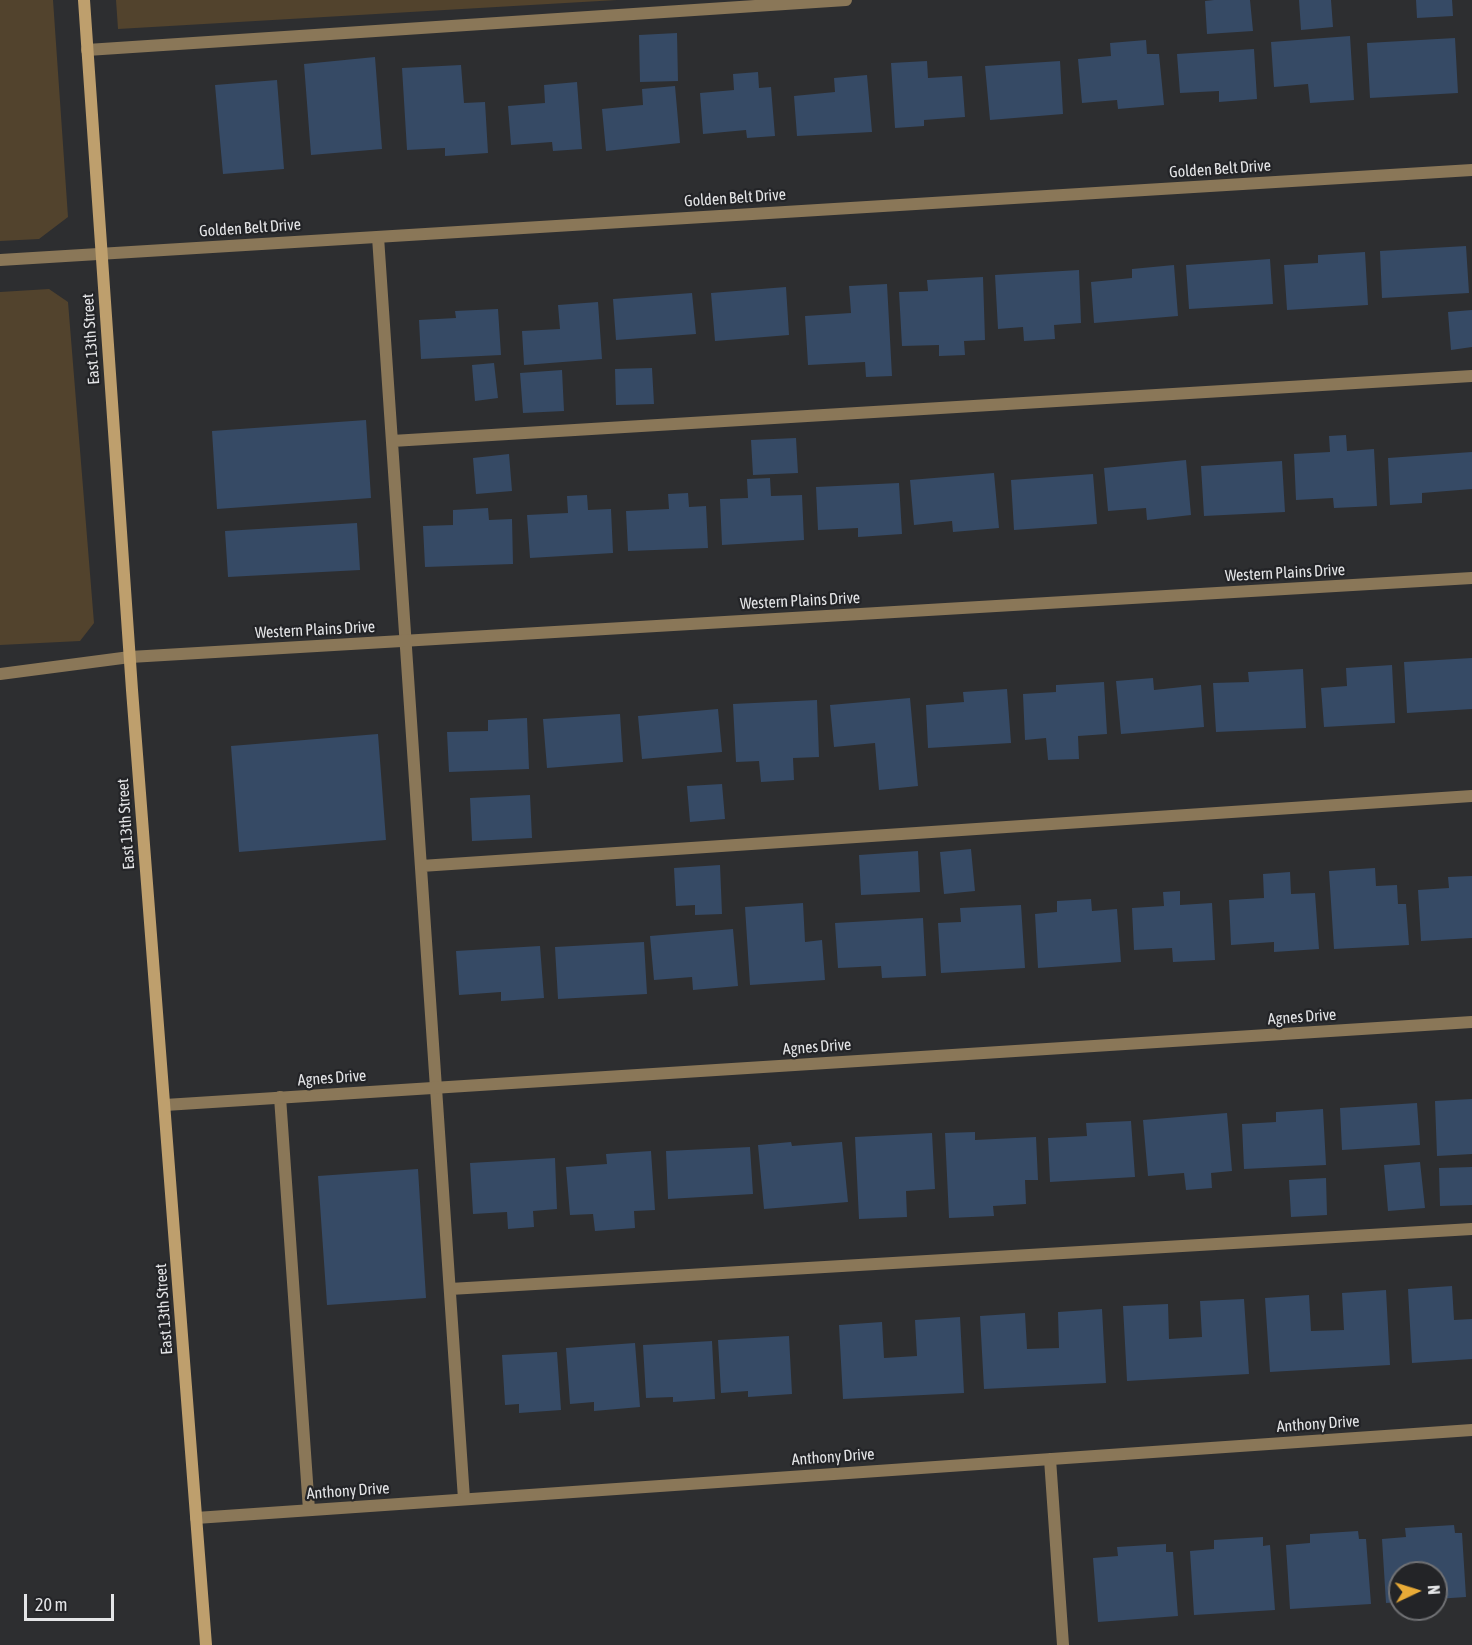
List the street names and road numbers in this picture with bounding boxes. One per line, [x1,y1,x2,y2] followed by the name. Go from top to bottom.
[1169,156,1271,182] street label: Golden Belt Drive
[684,185,786,211] street label: Golden Belt Drive
[199,215,301,241] street label: Golden Belt Drive
[78,293,104,385] street label: East 13th Street
[1224,560,1346,586] street label: Western Plains Drive
[739,588,861,614] street label: Western Plains Drive
[254,617,376,643] street label: Western Plains Drive
[113,778,139,870] street label: East 13th Street
[1267,1005,1337,1029] street label: Agnes Drive
[782,1035,852,1059] street label: Agnes Drive
[297,1066,367,1090] street label: Agnes Drive
[151,1263,177,1355] street label: East 13th Street
[1276,1412,1360,1436] street label: Anthony Drive
[791,1445,875,1469] street label: Anthony Drive
[306,1479,390,1503] street label: Anthony Drive

